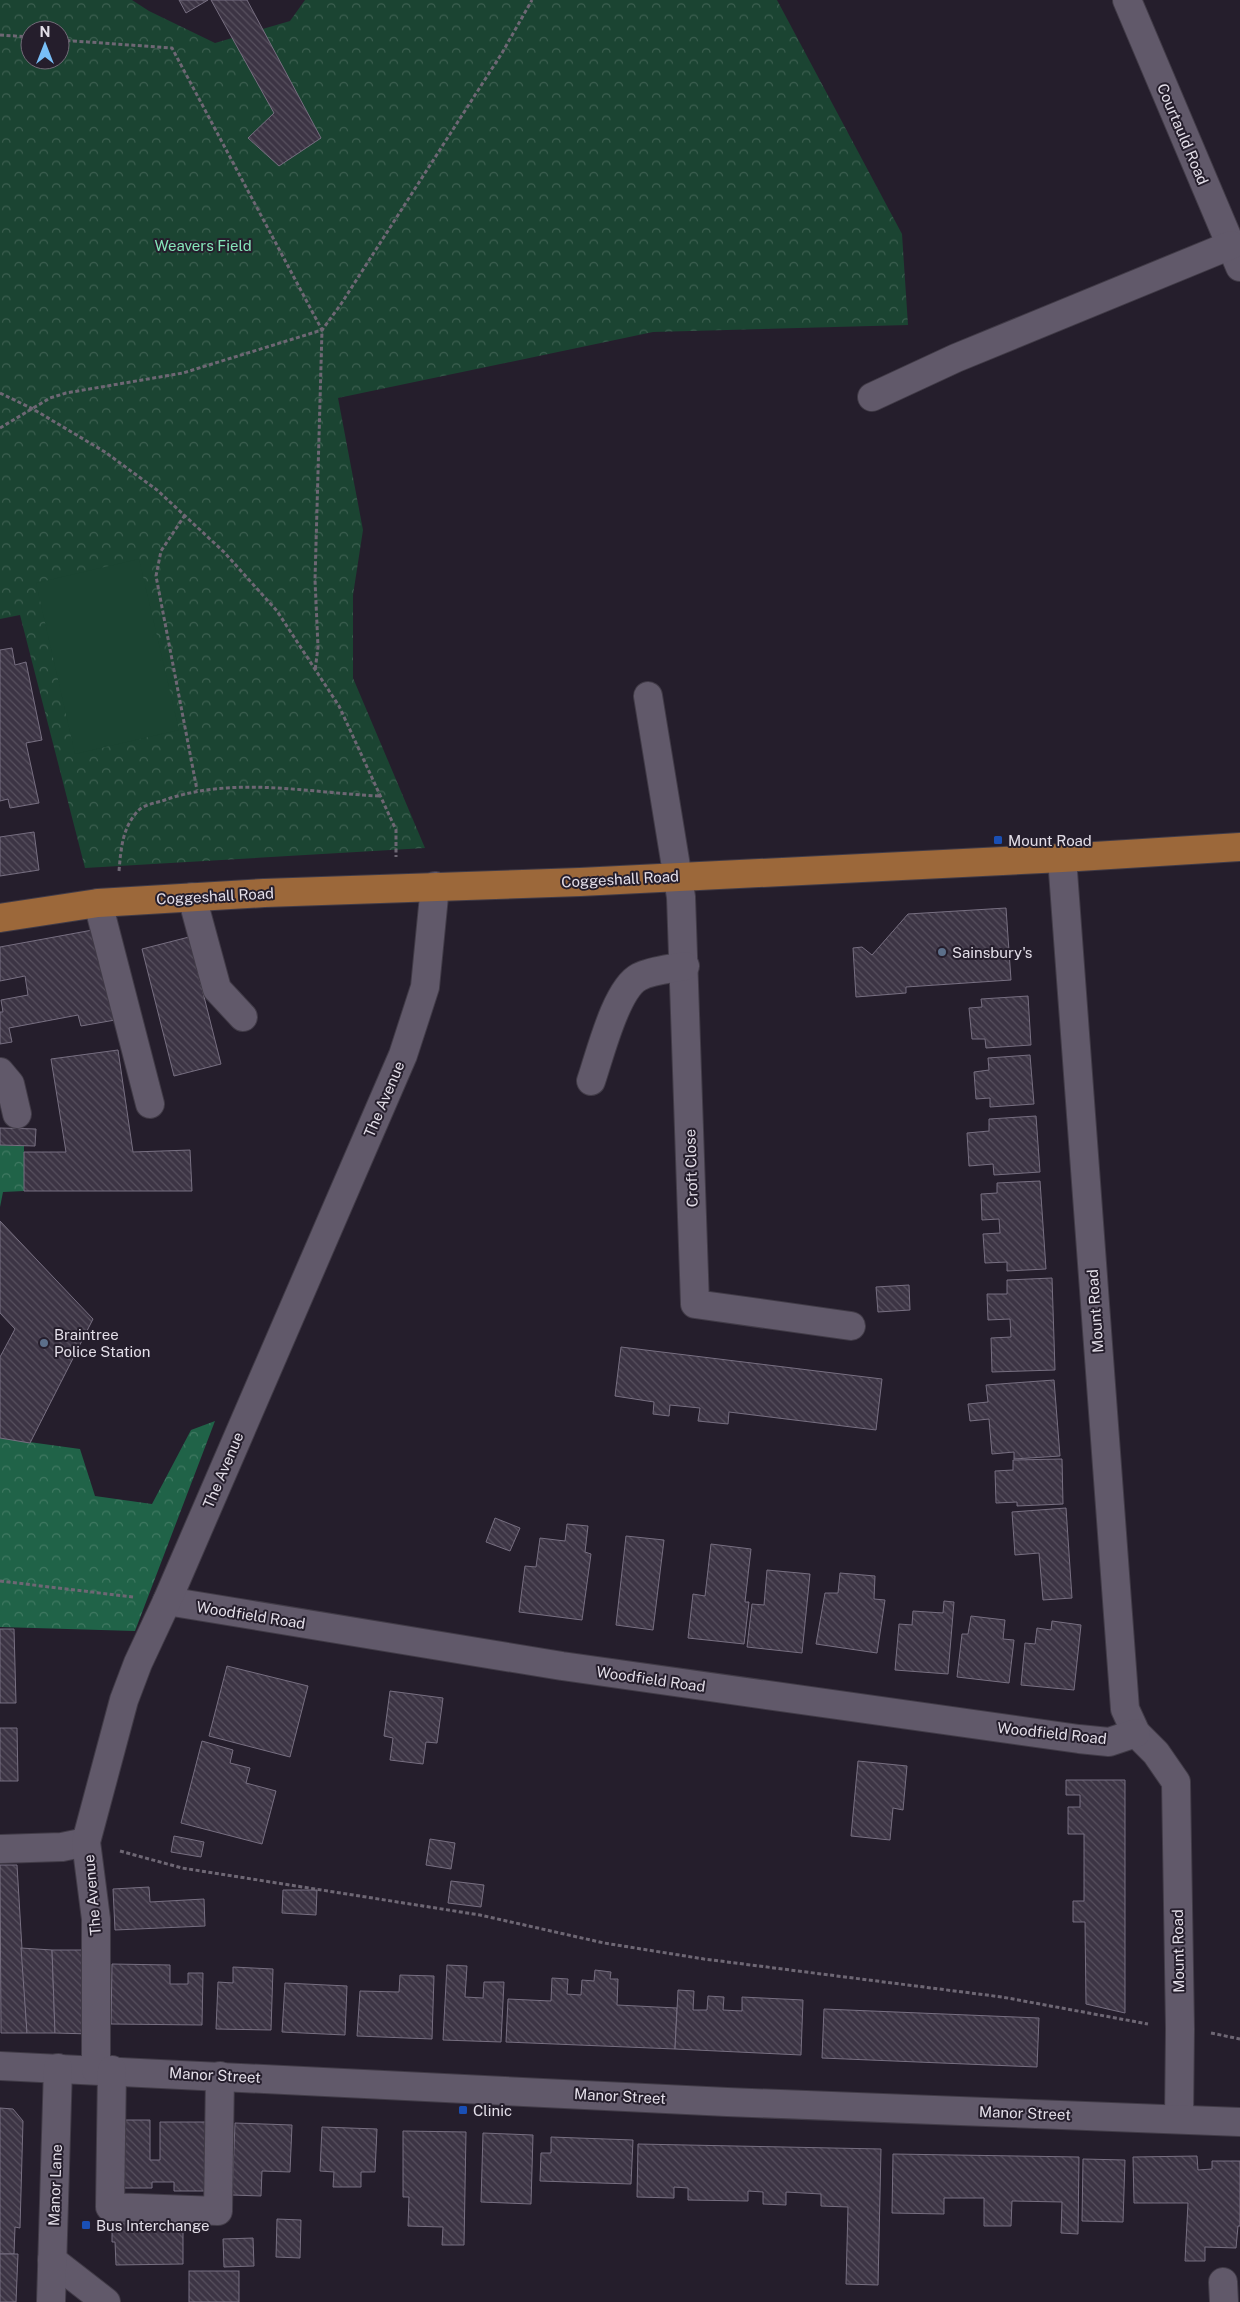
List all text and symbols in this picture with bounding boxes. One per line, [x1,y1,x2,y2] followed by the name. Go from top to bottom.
[20,20,70,70] north arrow
[40,24,50,40] text: N
[1154,81,1212,187] street label: Courtauld Road
[154,237,252,254] park label: Weavers Field
[1008,832,1092,849] place label: Mount Road
[992,834,1004,846] marker: Mount Road
[561,867,679,891] street label: Coggeshall Road
[156,884,274,908] street label: Coggeshall Road
[952,944,1032,961] place label: Sainsbury's
[936,946,948,958] marker: Sainsbury's
[360,1058,408,1140] street label: The Avenue
[681,1129,701,1207] street label: Croft Close
[1084,1269,1106,1353] street label: Mount Road
[54,1326,150,1360] place label: Braintree Police Station
[38,1337,50,1349] marker: Braintree Police Station
[199,1429,247,1511] street label: The Avenue
[195,1598,307,1632] street label: Woodfield Road
[595,1663,707,1695] street label: Woodfield Road
[996,1719,1108,1747] street label: Woodfield Road
[80,1854,104,1936] street label: The Avenue
[1169,1909,1187,1993] street label: Mount Road
[169,2064,262,2086] street label: Manor Street
[574,2085,667,2107] street label: Manor Street
[473,2102,512,2119] place label: Clinic
[979,2103,1071,2123] street label: Manor Street
[457,2104,469,2116] marker: Clinic
[45,2144,65,2226] street label: Manor Lane
[96,2217,210,2234] place label: Bus Interchange
[80,2219,92,2231] marker: Bus Interchange

